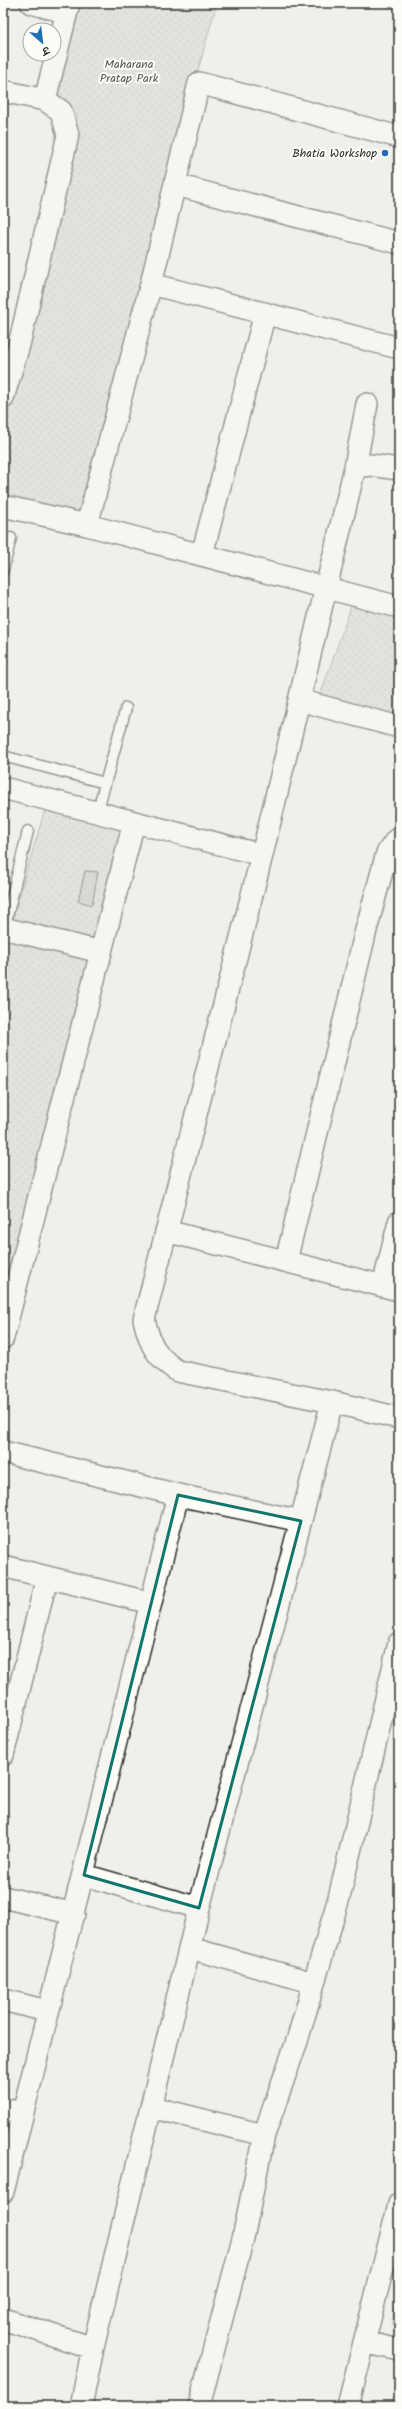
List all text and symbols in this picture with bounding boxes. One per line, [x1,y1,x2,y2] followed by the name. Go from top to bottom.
[22,22,62,62] north arrow
[37,40,53,60] text: उ
[100,55,159,88] park label: Maharana Pratap Park
[292,144,377,163] place label: Bhatia Workshop
[380,148,390,158] marker: Bhatia Workshop

